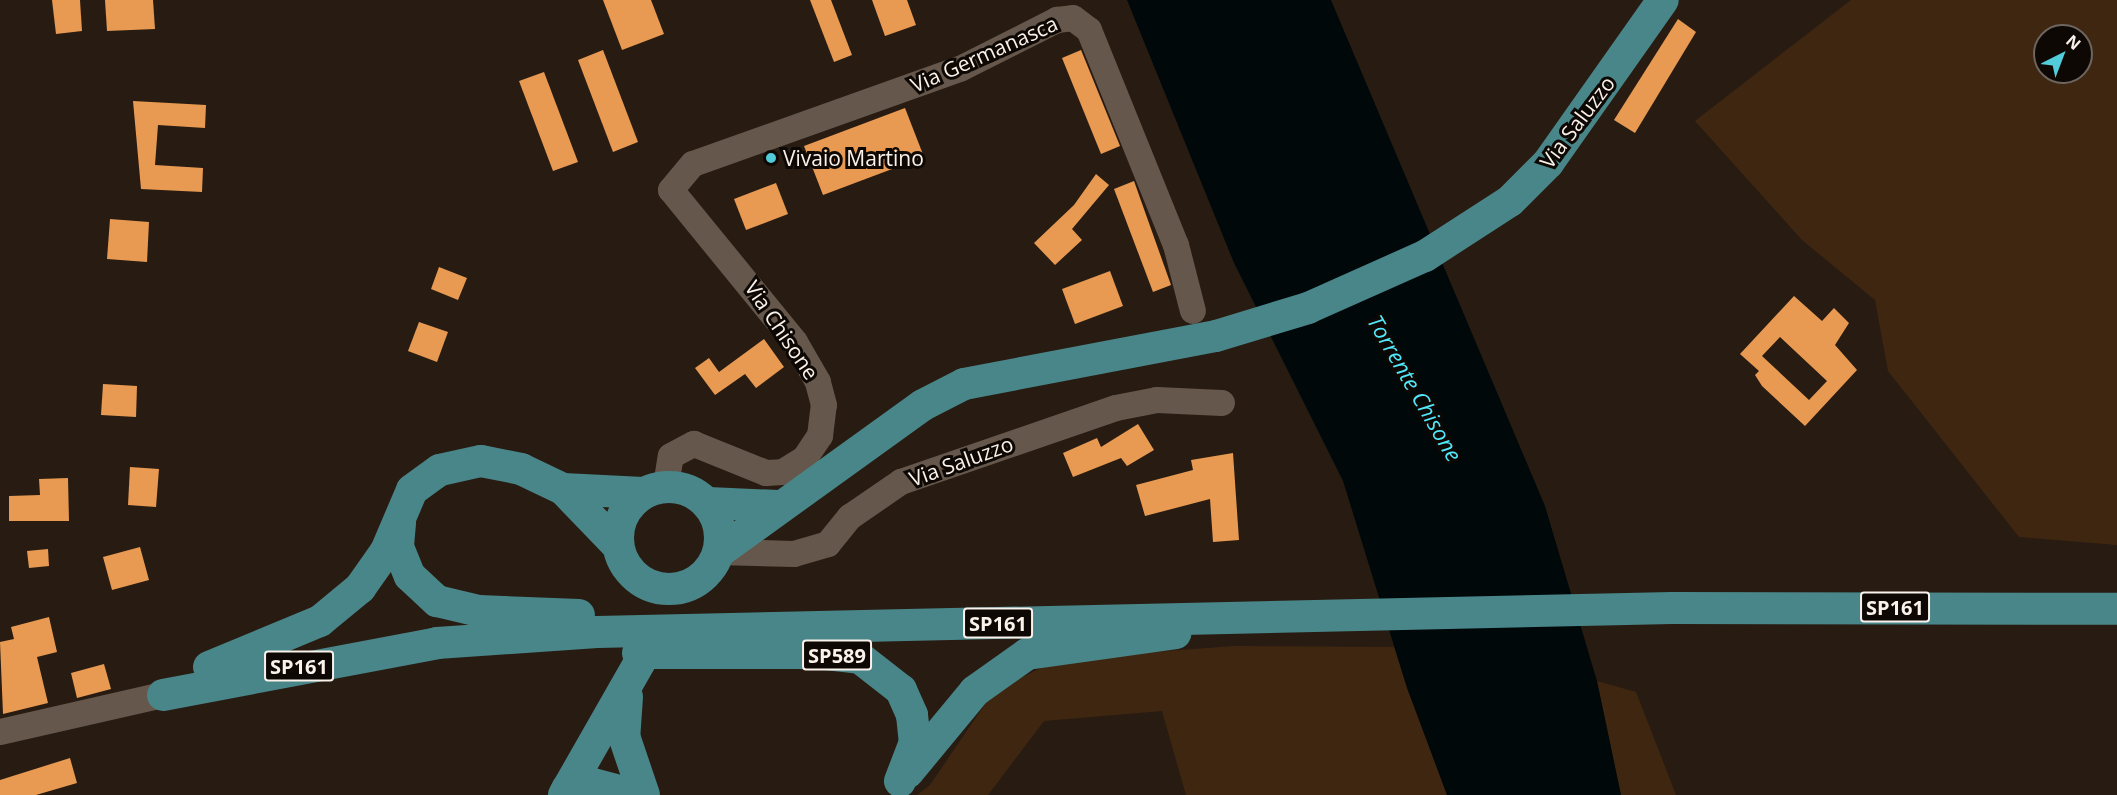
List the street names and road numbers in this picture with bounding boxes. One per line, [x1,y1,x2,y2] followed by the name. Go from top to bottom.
[907,10,1061,98] street label: Via Germanasca
[1534,71,1620,173] street label: Via Saluzzo
[740,276,824,384] street label: Via Chisone
[906,431,1016,491] street label: Via Saluzzo
[1859,590,1931,624] road number: SP161
[962,606,1034,640] road number: SP161
[801,638,873,672] road number: SP589
[263,649,335,683] road number: SP161

